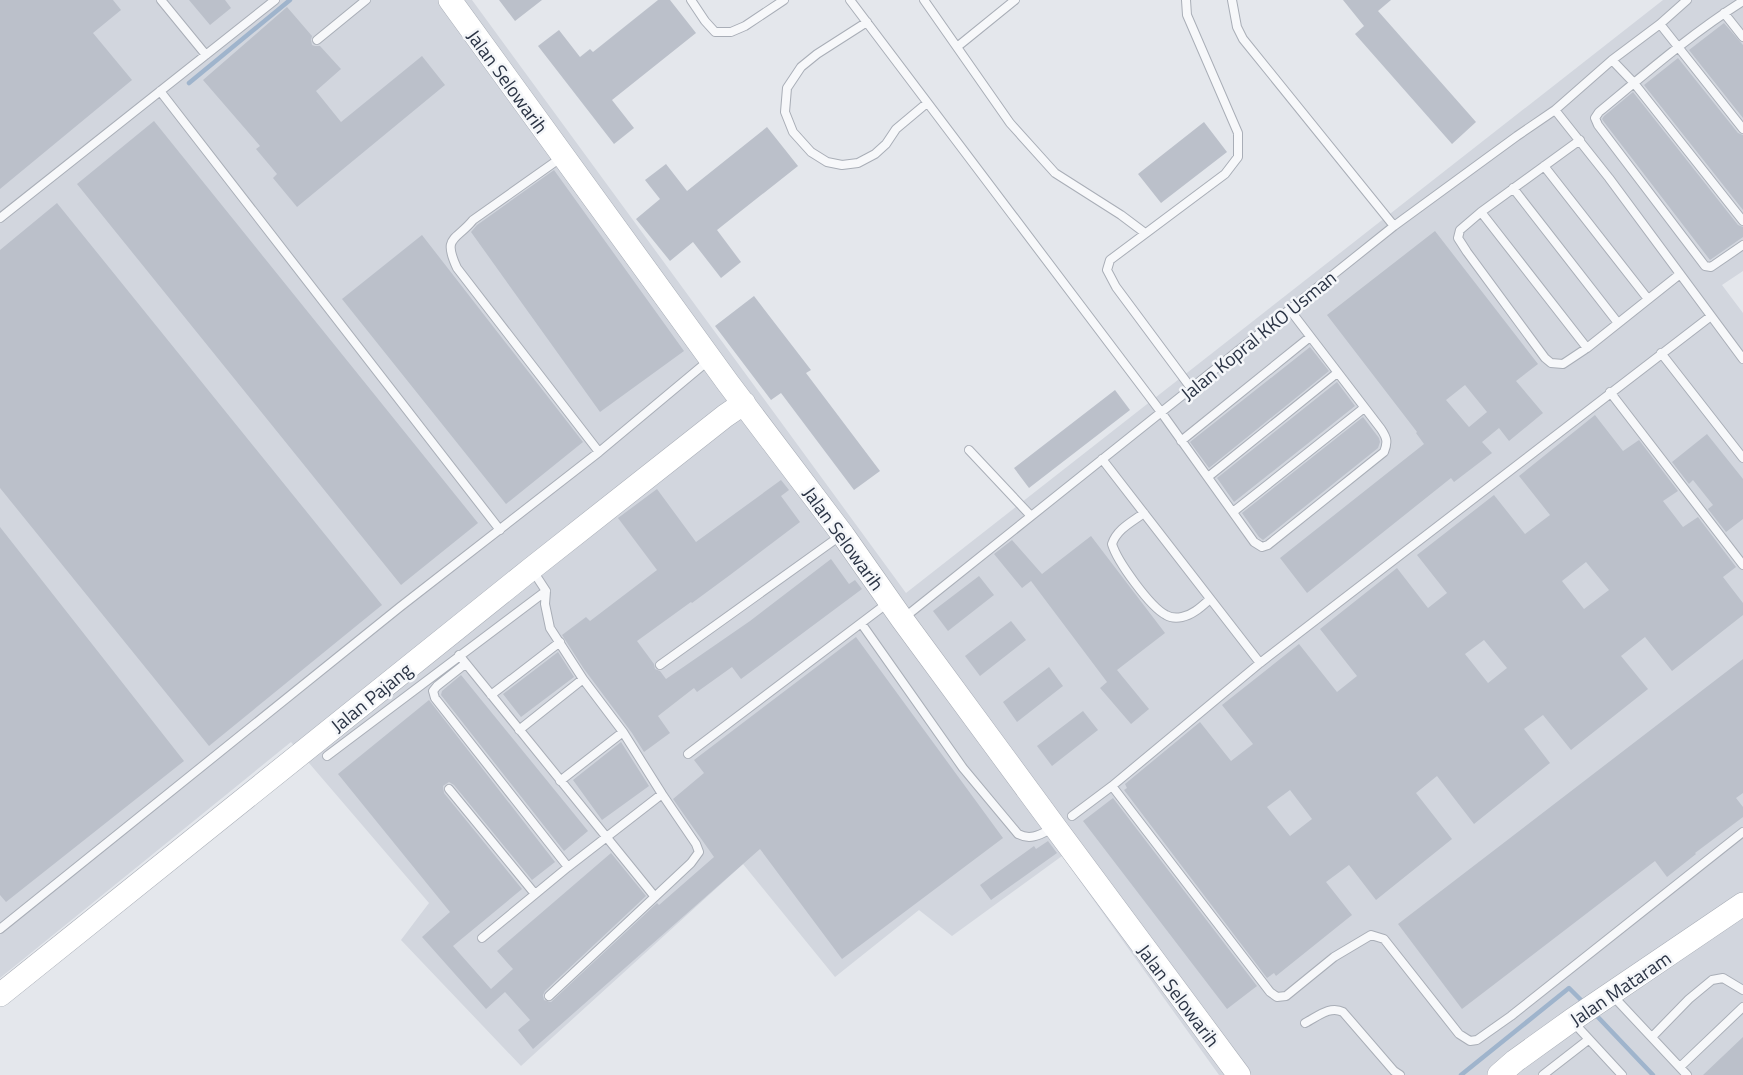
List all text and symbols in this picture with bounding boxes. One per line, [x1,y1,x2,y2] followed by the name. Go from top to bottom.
[460,23,556,139] street label: Jalan Selowarih
[1174,263,1342,407] street label: Jalan Kopral KKO Usman
[796,480,892,596] street label: Jalan Selowarih
[324,655,418,739] street label: Jalan Pajang
[1131,937,1227,1053] street label: Jalan Selowarih
[1563,943,1677,1033] street label: Jalan Mataram

